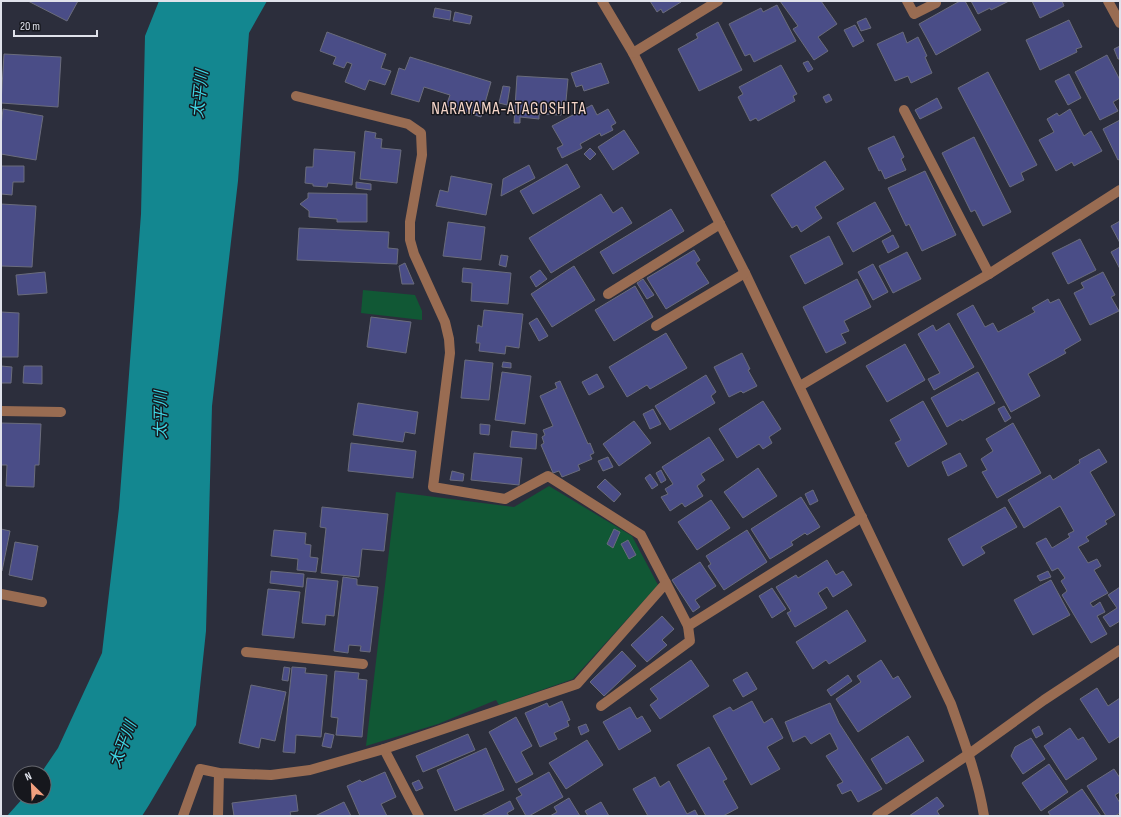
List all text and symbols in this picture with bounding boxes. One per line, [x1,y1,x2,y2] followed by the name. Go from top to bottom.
[14,12,97,38] scale bar
[20,19,40,34] text: 20 m
[189,67,213,119] water label: 太平川
[431,99,587,119] district label: NARAYAMA-ATAGOSHITA
[152,389,171,439] water label: 太平川
[106,717,142,770] water label: 太平川
[12,765,52,805] north arrow
[23,769,34,783] text: N

